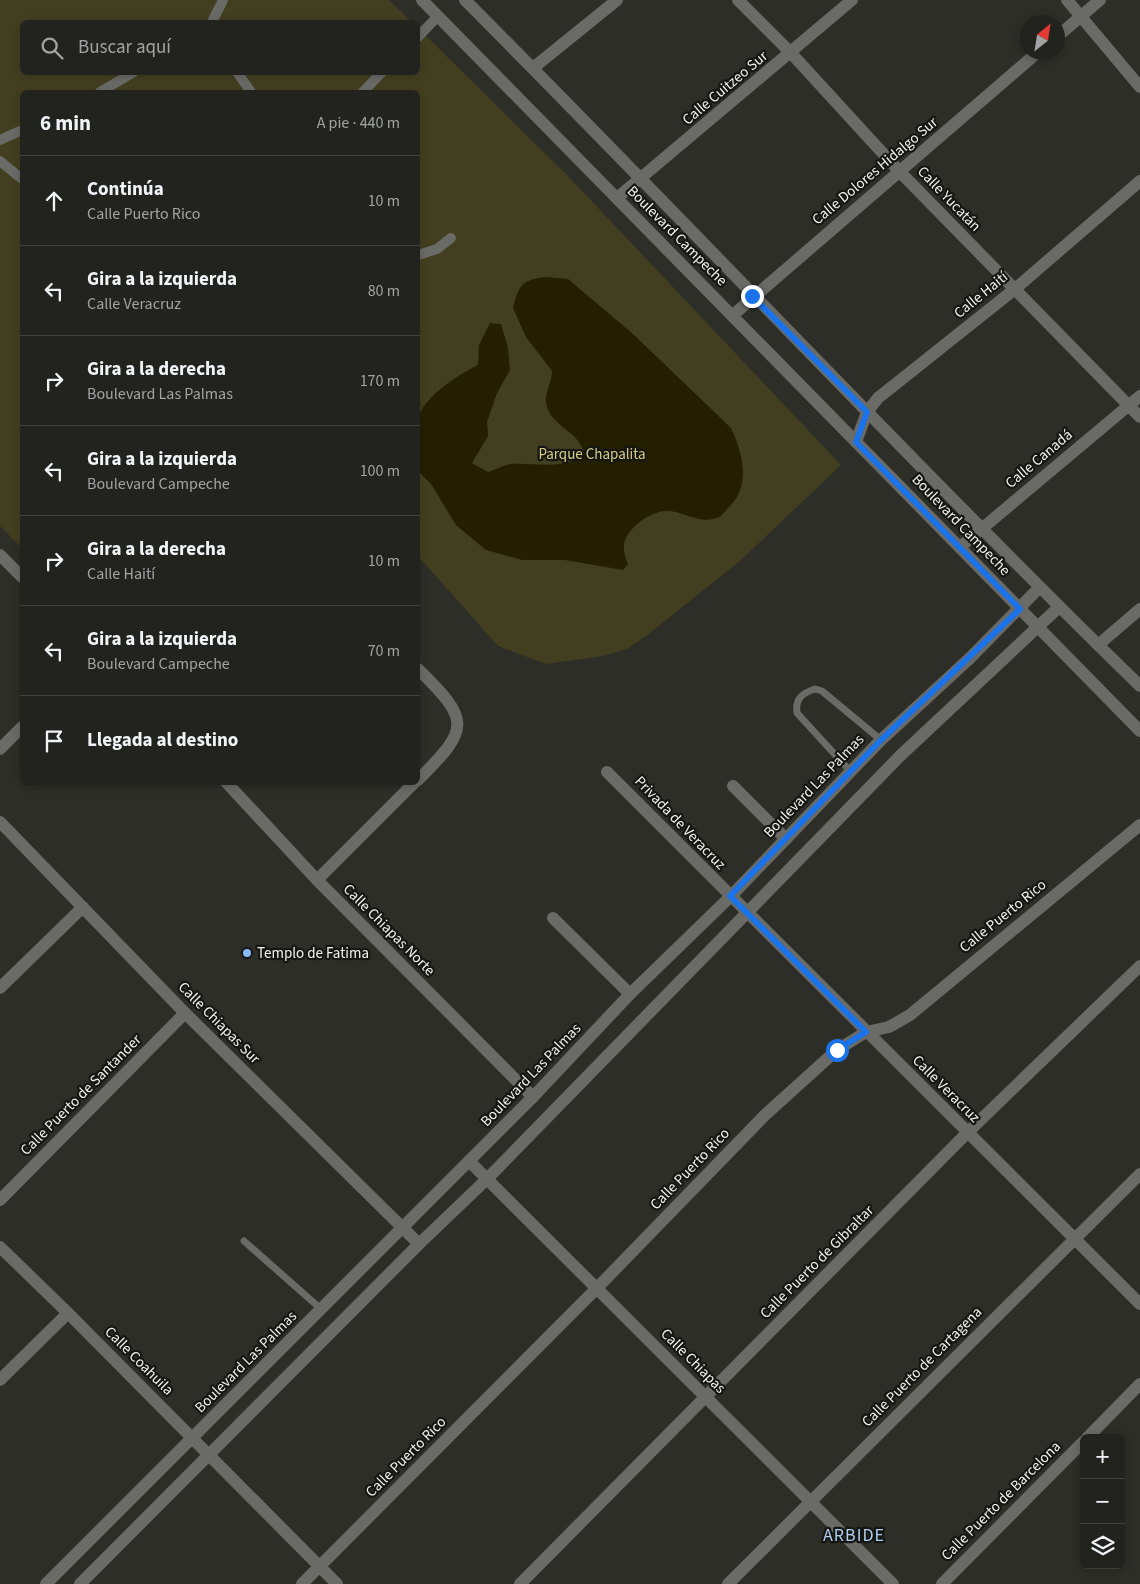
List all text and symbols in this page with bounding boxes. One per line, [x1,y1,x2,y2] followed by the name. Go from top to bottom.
[1020,15,1065,60] north arrow
[20,20,420,75] search box
[38,34,66,62] icon: search
[78,34,171,61] text: Buscar aquí
[678,45,773,130] street label: Calle Cuitzeo Sur
[40,108,91,138] text: 6 min
[317,112,400,134] text: A pie · 440 m
[808,112,943,230] street label: Calle Dolores Hidalgo Sur
[912,162,986,236] street label: Calle Yucatán
[87,176,164,203] text: Continúa
[622,181,732,291] street label: Boulevard Campeche
[40,187,68,215] icon: ahead
[368,190,400,212] text: 10 m
[87,203,200,225] text: Calle Puerto Rico
[87,266,237,293] text: Gira a la izquierda
[950,266,1013,323] street label: Calle Haití
[40,277,68,305] icon: left
[368,280,400,302] text: 80 m
[741,285,764,308] route end
[87,293,181,315] text: Calle Veracruz
[87,356,226,383] text: Gira a la derecha
[40,367,68,395] icon: right
[360,370,400,392] text: 170 m
[87,383,233,405] text: Boulevard Las Palmas
[1001,425,1077,493] street label: Calle Canadá
[538,444,646,465] park label: Parque Chapalita
[87,446,237,473] text: Gira a la izquierda
[40,457,68,485] icon: left
[360,460,400,482] text: 100 m
[907,470,1015,580] street label: Boulevard Campeche
[87,473,230,495] text: Boulevard Campeche
[87,536,226,563] text: Gira a la derecha
[40,547,68,575] icon: right
[368,550,400,572] text: 10 m
[87,563,155,585] text: Calle Haití
[87,626,237,653] text: Gira a la izquierda
[40,637,68,665] icon: left
[368,640,400,662] text: 70 m
[87,653,230,675] text: Boulevard Campeche
[40,727,68,755] icon: arrive
[87,727,238,754] text: Llegada al destino
[759,730,869,842] street label: Boulevard Las Palmas
[630,771,730,875] street label: Privada de Veracruz
[955,874,1051,958] street label: Calle Puerto Rico
[338,879,440,981] street label: Calle Chiapas Norte
[257,943,369,964] place label: Templo de Fatima
[241,947,253,959] marker: Templo de Fatima
[173,977,265,1069] street label: Calle Chiapas Sur
[476,1019,586,1131] street label: Boulevard Las Palmas
[16,1029,147,1160] street label: Calle Puerto de Santander
[826,1039,849,1062] route start
[907,1050,985,1128] street label: Calle Veracruz
[645,1123,735,1215] street label: Calle Puerto Rico
[755,1200,879,1324] street label: Calle Puerto de Gibraltar
[857,1302,987,1432] street label: Calle Puerto de Cartagena
[190,1306,302,1418] street label: Boulevard Las Palmas
[100,1322,178,1400] street label: Calle Coahuila
[656,1324,730,1398] street label: Calle Chiapas
[361,1412,451,1502] street label: Calle Puerto Rico
[1080,1434,1125,1569] map controls
[1080,1434,1125,1479] button: +
[937,1437,1065,1565] street label: Calle Puerto de Barcelona
[1080,1479,1125,1524] button: −
[823,1523,885,1548] district label: ARBIDE
[1080,1524,1125,1569] button: layers

